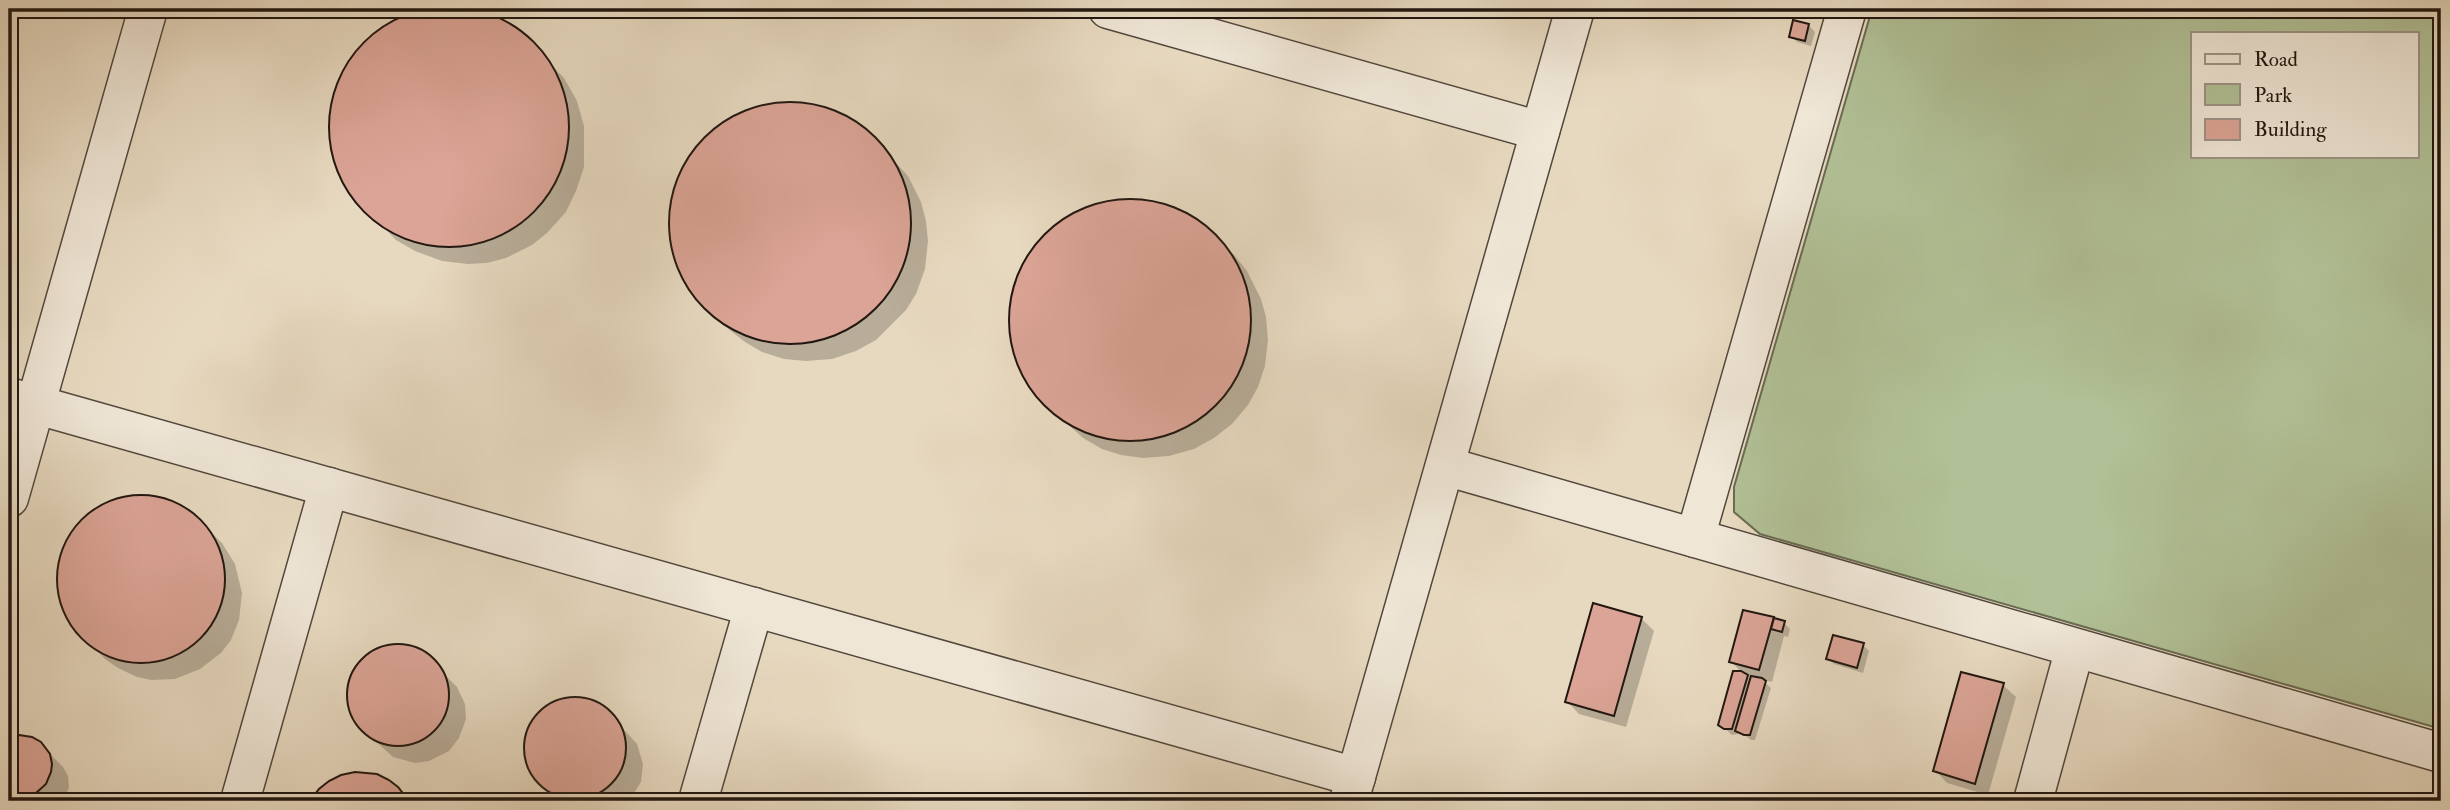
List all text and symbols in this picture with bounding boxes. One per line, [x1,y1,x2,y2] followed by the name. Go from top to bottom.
[2191,32,2418,158] legend
[2254,46,2299,73] text: Road
[2254,82,2292,109] text: Park
[2254,116,2327,143] text: Building

